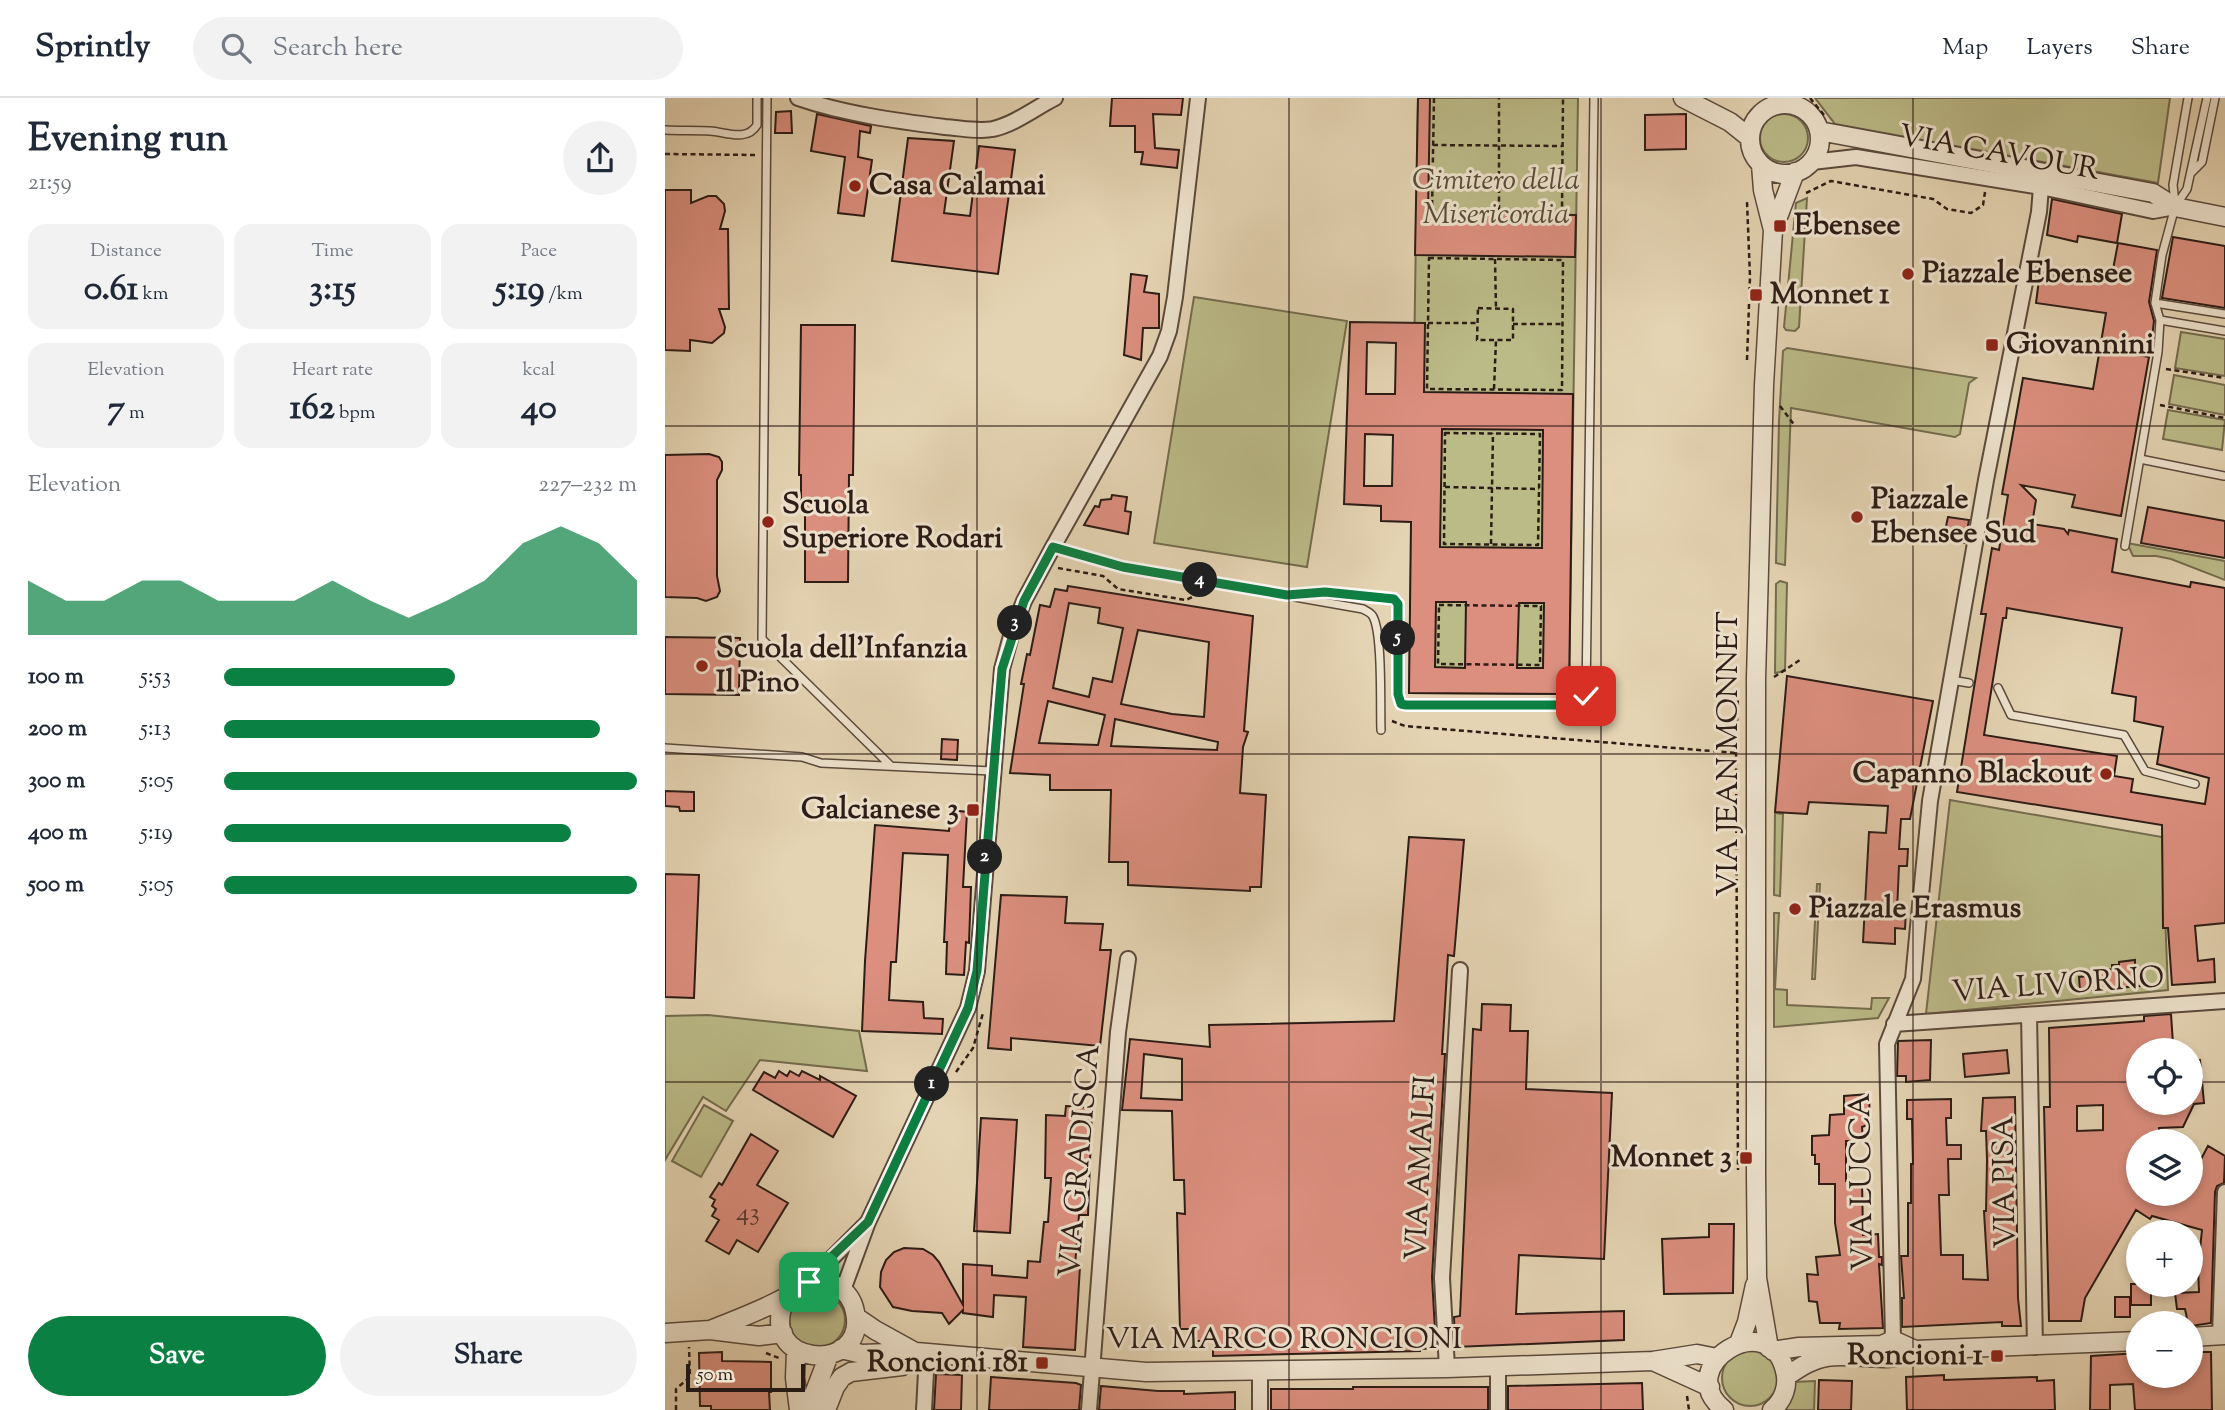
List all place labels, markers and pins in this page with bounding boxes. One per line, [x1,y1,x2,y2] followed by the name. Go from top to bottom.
[869,165,1046,208] place label: Casa Calamai
[847,178,863,194] marker: Casa Calamai
[1794,205,1901,248] place label: Ebensee
[1772,218,1788,234] marker: Ebensee
[1922,253,2132,296] place label: Piazzale Ebensee
[1900,266,1916,282] marker: Piazzale Ebensee
[1770,274,1890,317] place label: Monnet 1
[1748,287,1764,303] marker: Monnet 1
[2006,324,2155,367] place label: Giovannini
[1984,337,2000,353] marker: Giovannini
[1871,479,2036,556] place label: Piazzale Ebensee Sud
[782,484,1003,561] place label: Scuola Superiore Rodari
[1849,509,1865,525] marker: Piazzale Ebensee Sud
[760,514,776,530] marker: Scuola Superiore Rodari
[1183,562,1217,598] pin: 4
[997,606,1033,640] pin: 3
[1381,620,1415,656] pin: 5
[716,628,968,705] place label: Scuola dell'Infanzia Il Pino
[694,658,710,674] marker: Scuola dell'Infanzia Il Pino
[1556,666,1616,726] pin
[1853,753,2093,796] place label: Capanno Blackout
[2098,766,2114,782] marker: Capanno Blackout
[801,789,959,832] place label: Galcianese 3
[965,802,981,818] marker: Galcianese 3
[967,840,1003,874] pin: 2
[1809,888,2022,931] place label: Piazzale Erasmus
[1787,901,1803,917] marker: Piazzale Erasmus
[915,1066,949,1102] pin: 1
[1611,1137,1732,1180] place label: Monnet 3
[1738,1150,1754,1166] marker: Monnet 3
[779,1252,839,1312] pin
[1847,1335,1984,1378] place label: Roncioni 1
[867,1342,1029,1385] place label: Roncioni 181
[1989,1348,2005,1364] marker: Roncioni 1
[1034,1355,1050,1371] marker: Roncioni 181

